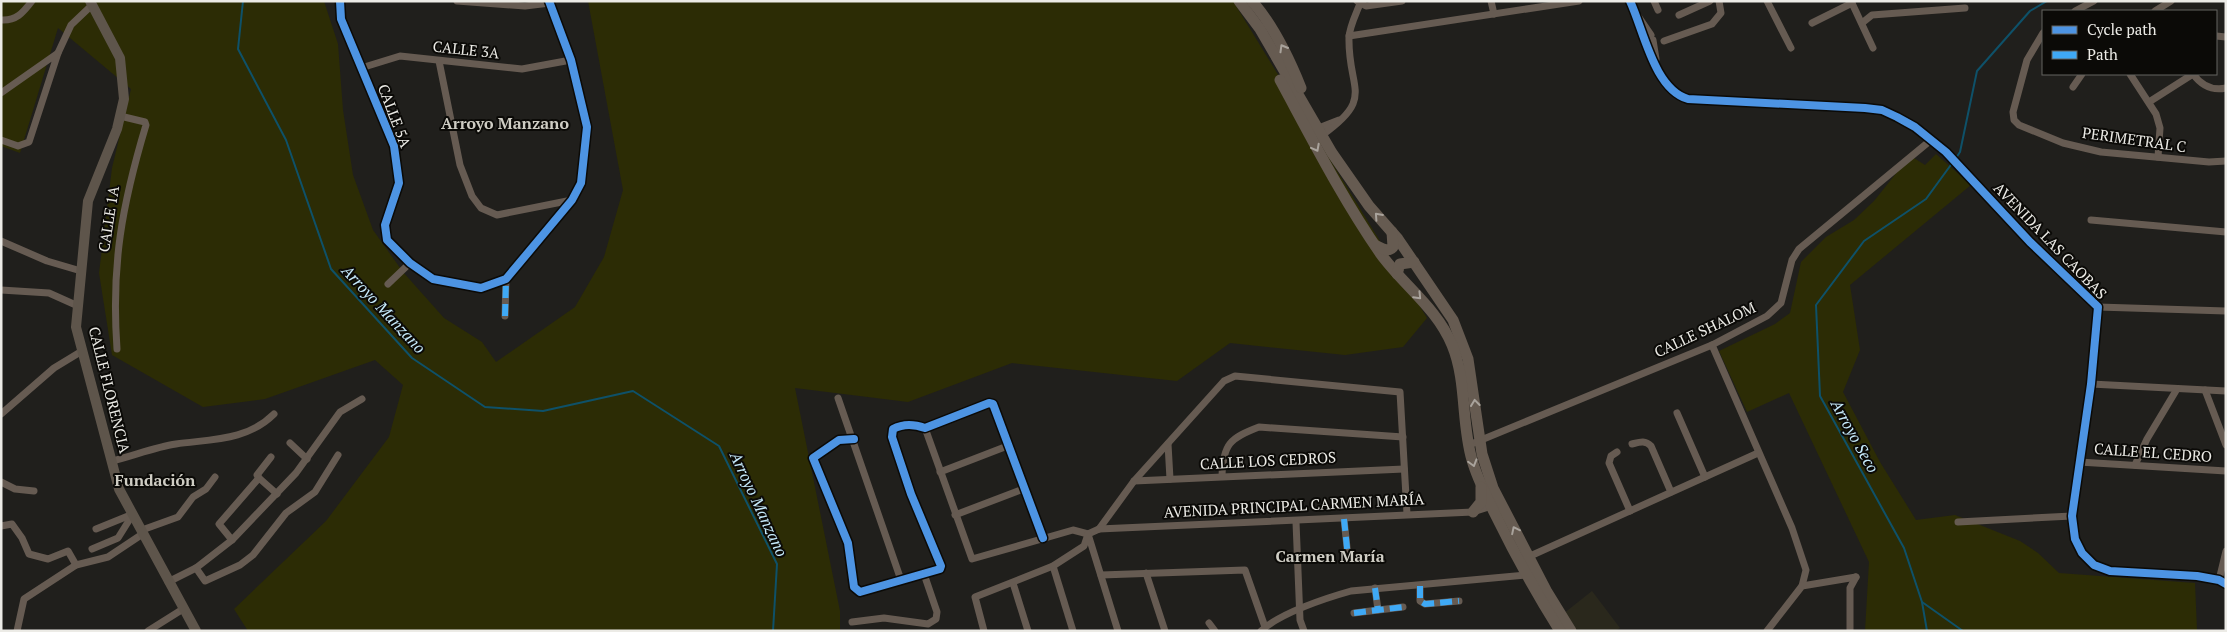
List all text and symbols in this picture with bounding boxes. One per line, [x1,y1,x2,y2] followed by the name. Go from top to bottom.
[2042,10,2217,75] legend
[2087,19,2157,39] text: Cycle path
[432,36,501,63] street label: CALLE 3A
[1279,44,1289,53] one-way arrow
[2087,44,2118,64] text: Path
[374,81,416,151] street label: CALLE 5A
[441,112,569,134] district label: Arroyo Manzano
[2081,122,2187,156] street label: PERIMETRAL C
[1310,143,1320,152] one-way arrow
[1990,178,2112,303] street label: AVENIDA LAS CAOBAS
[93,184,123,253] street label: CALLE 1A
[1375,212,1384,221] one-way arrow
[336,259,431,358] water label: Arroyo Manzano
[1412,290,1421,299] one-way arrow
[1651,297,1758,361] street label: CALLE SHALOM
[85,324,136,456] street label: CALLE FLORENCIA
[1825,394,1884,477] water label: Arroyo Seco
[1470,399,1481,407] one-way arrow
[2093,438,2213,466] street label: CALLE EL CEDRO
[1199,446,1337,474] street label: CALLE LOS CEDROS
[725,447,793,560] water label: Arroyo Manzano
[1467,458,1477,466] one-way arrow
[115,469,196,491] district label: Fundación
[1163,488,1425,522] street label: AVENIDA PRINCIPAL CARMEN MARÍA
[1511,526,1521,535] one-way arrow
[1275,545,1385,567] district label: Carmen María

